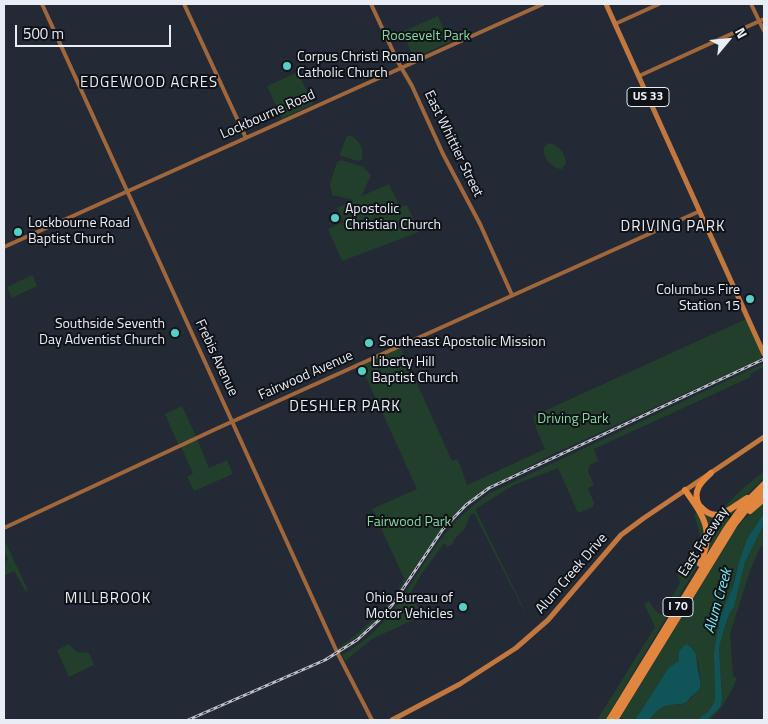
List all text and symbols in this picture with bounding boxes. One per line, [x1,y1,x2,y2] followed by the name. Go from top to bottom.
[18,15,174,47] scale bar
[703,15,753,65] north arrow
[23,22,64,45] text: 500 m
[730,24,753,42] text: N
[382,29,470,45] park label: Roosevelt Park
[297,50,424,82] place label: Corpus Christi Roman Catholic Church
[281,60,293,72] marker: Corpus Christi Roman Catholic Church
[78,74,220,92] district label: EDGEWOOD ACRES
[218,87,318,143] street label: Lockbourne Road
[420,88,486,200] street label: East Whittier Street
[627,88,669,106] road number: US 33
[345,202,441,234] place label: Apostolic Christian Church
[329,212,341,224] marker: Apostolic Christian Church
[28,216,130,248] place label: Lockbourne Road Baptist Church
[619,218,727,236] district label: DRIVING PARK
[12,226,24,238] marker: Lockbourne Road Baptist Church
[656,283,740,316] place label: Columbus Fire Station 15
[744,293,756,305] marker: Columbus Fire Station 15
[39,317,165,350] place label: Southside Seventh Day Adventist Church
[191,317,241,399] street label: Frebis Avenue
[169,327,181,339] marker: Southside Seventh Day Adventist Church
[379,335,546,351] place label: Southeast Apostolic Mission
[363,337,375,349] marker: Southeast Apostolic Mission
[256,348,356,404] street label: Fairwood Avenue
[372,355,458,388] place label: Liberty Hill Baptist Church
[356,365,368,377] marker: Liberty Hill Baptist Church
[288,398,402,416] district label: DESHLER PARK
[537,412,609,428] park label: Driving Park
[675,504,733,580] street label: East Freeway
[367,515,451,531] park label: Fairwood Park
[533,531,611,617] street label: Alum Creek Drive
[701,567,737,635] water label: Alum Creek
[64,590,152,608] district label: MILLBROOK
[365,591,453,624] place label: Ohio Bureau of Motor Vehicles
[663,598,693,616] road number: I 70
[457,601,469,613] marker: Ohio Bureau of Motor Vehicles

